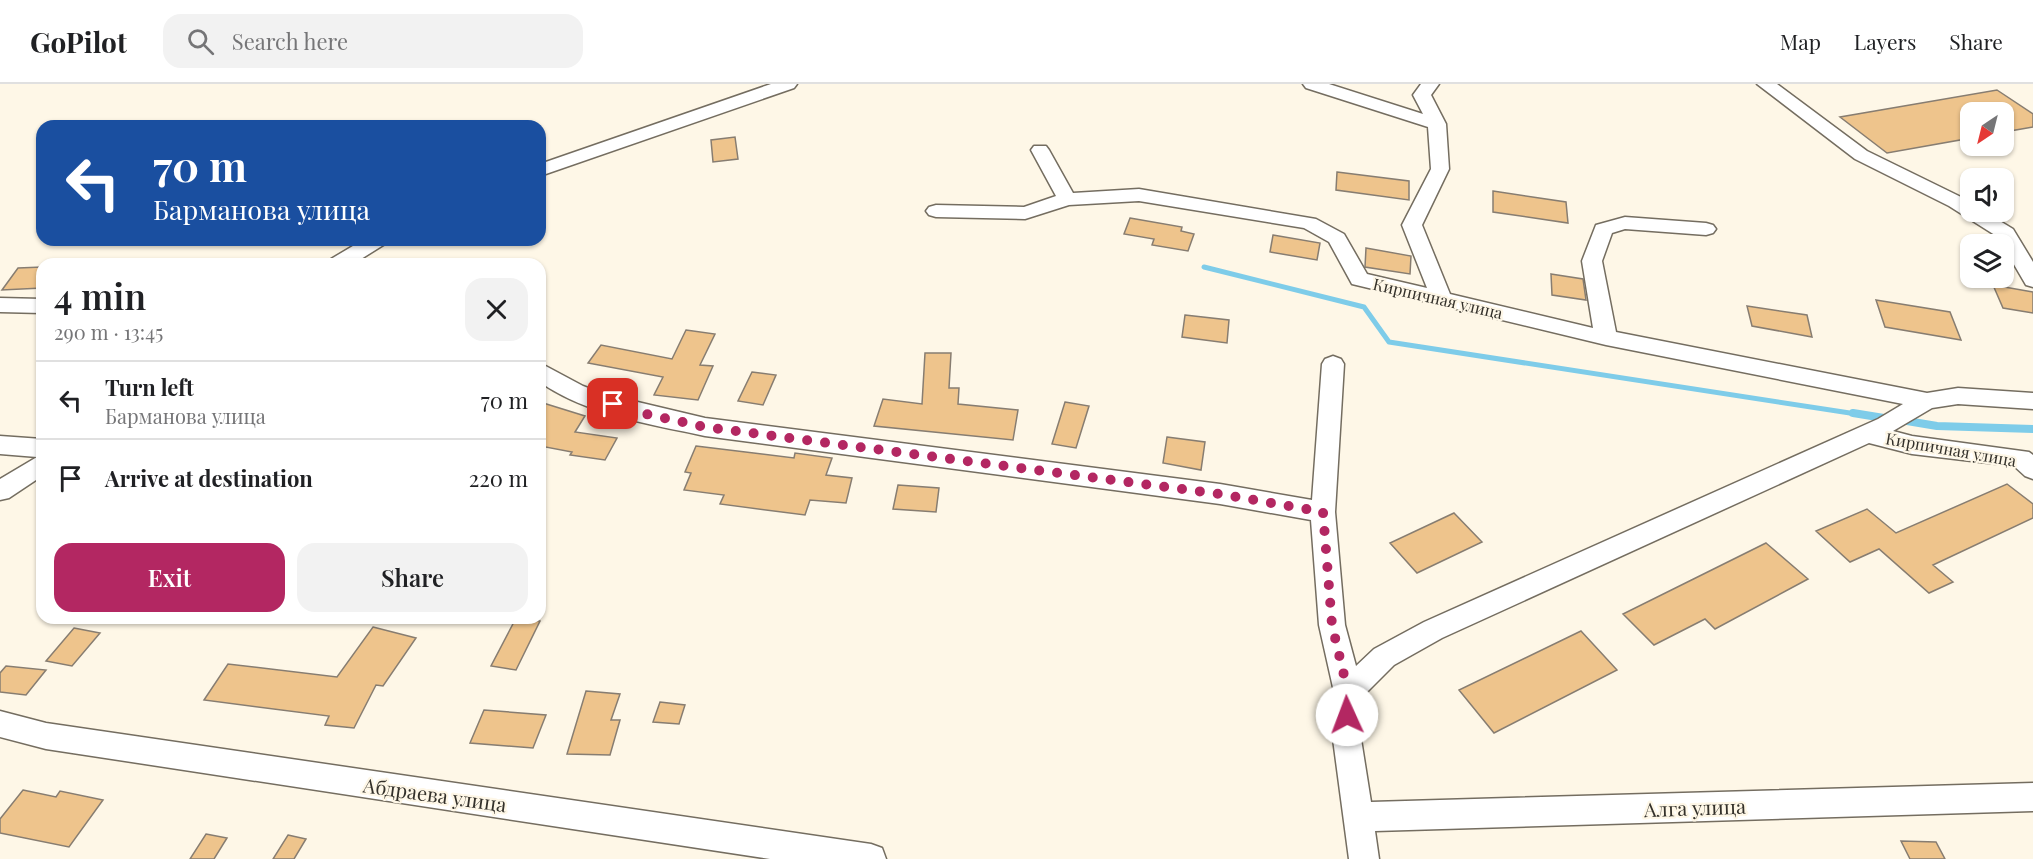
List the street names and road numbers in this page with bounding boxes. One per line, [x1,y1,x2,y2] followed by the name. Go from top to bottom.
[1371,273,1505,323] street label: Кирпичная улица
[1884,427,2018,471] street label: Кирпичная улица
[361,770,508,817] street label: Абдраева улица
[1643,792,1747,822] street label: Алга улица

